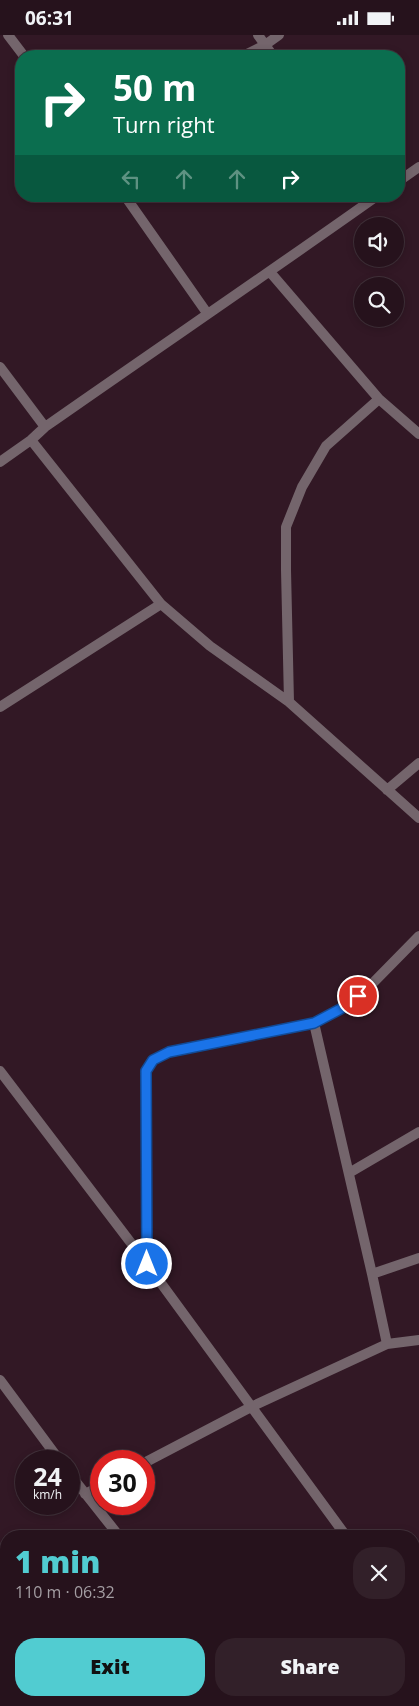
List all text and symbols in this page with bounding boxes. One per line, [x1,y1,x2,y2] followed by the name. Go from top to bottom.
[25,5,74,31] text: 06:31
[113,64,196,111] text: 50 m
[30,70,95,135] icon: right
[113,109,215,139] text: Turn right
[117,165,145,193] icon: left
[170,165,198,193] icon: ahead
[223,165,251,193] icon: ahead
[276,165,304,193] icon: right
[354,217,404,327] map controls
[354,217,404,267] button: sound
[354,277,404,327] button: search
[337,975,379,1017] pin
[344,982,372,1010] icon: arrive
[120,1237,172,1289] position arrow
[90,1450,155,1515] speed limit sign: 30
[33,1459,62,1493] text: 24
[33,1486,62,1503] text: km/h
[15,1541,100,1582] text: 1 min
[353,1547,405,1599] button: close
[15,1581,115,1603] text: 110 m · 06:32
[15,1638,205,1696] button: Exit
[215,1638,405,1696] button: Share

